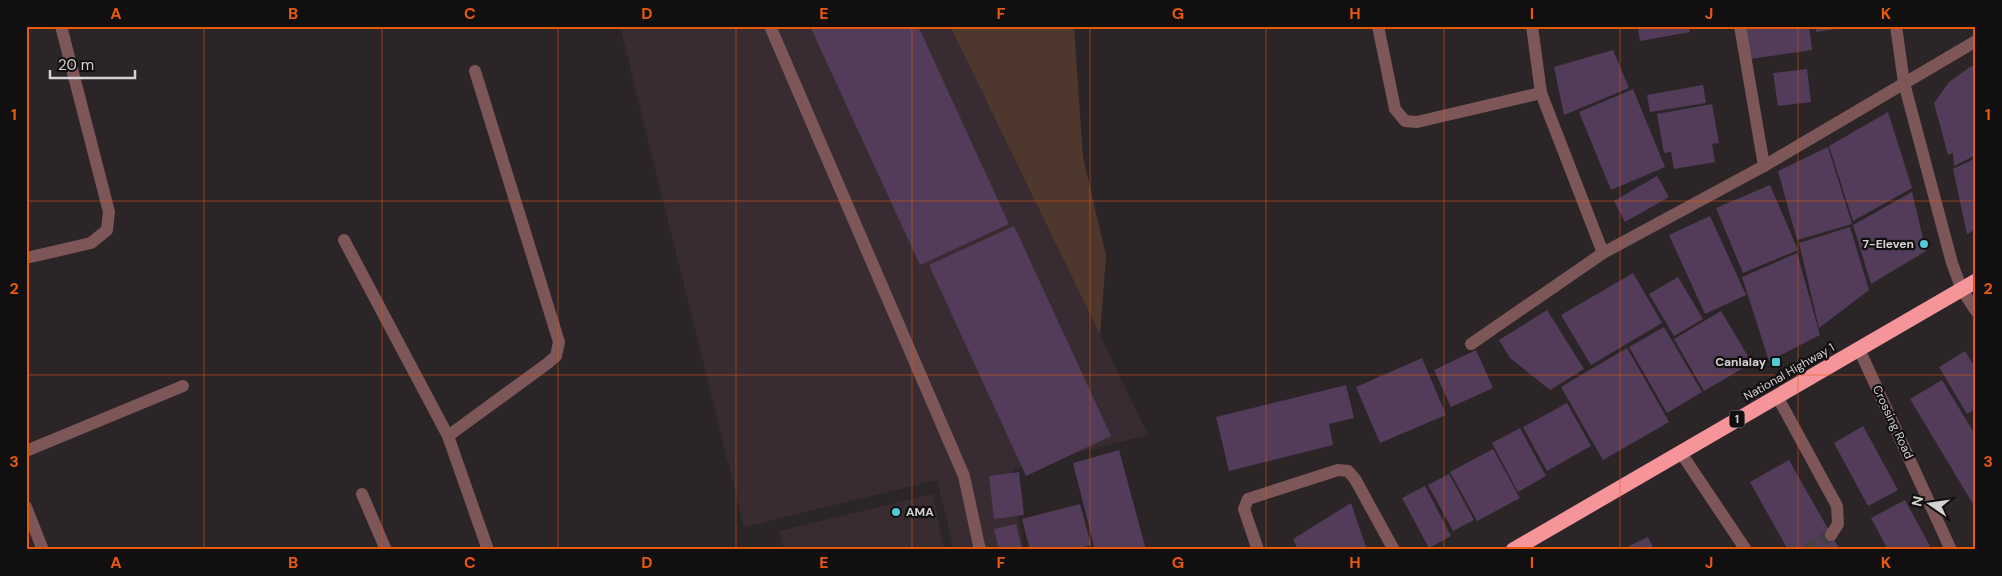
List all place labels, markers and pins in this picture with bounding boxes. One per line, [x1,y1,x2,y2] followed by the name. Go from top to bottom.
[1862,236,1914,252] place label: 7-Eleven
[1918,238,1930,250] marker: 7-Eleven
[1715,354,1767,370] place label: Canlalay
[1770,356,1782,368] marker: Canlalay
[906,504,934,520] place label: AMA
[890,506,902,518] marker: AMA

